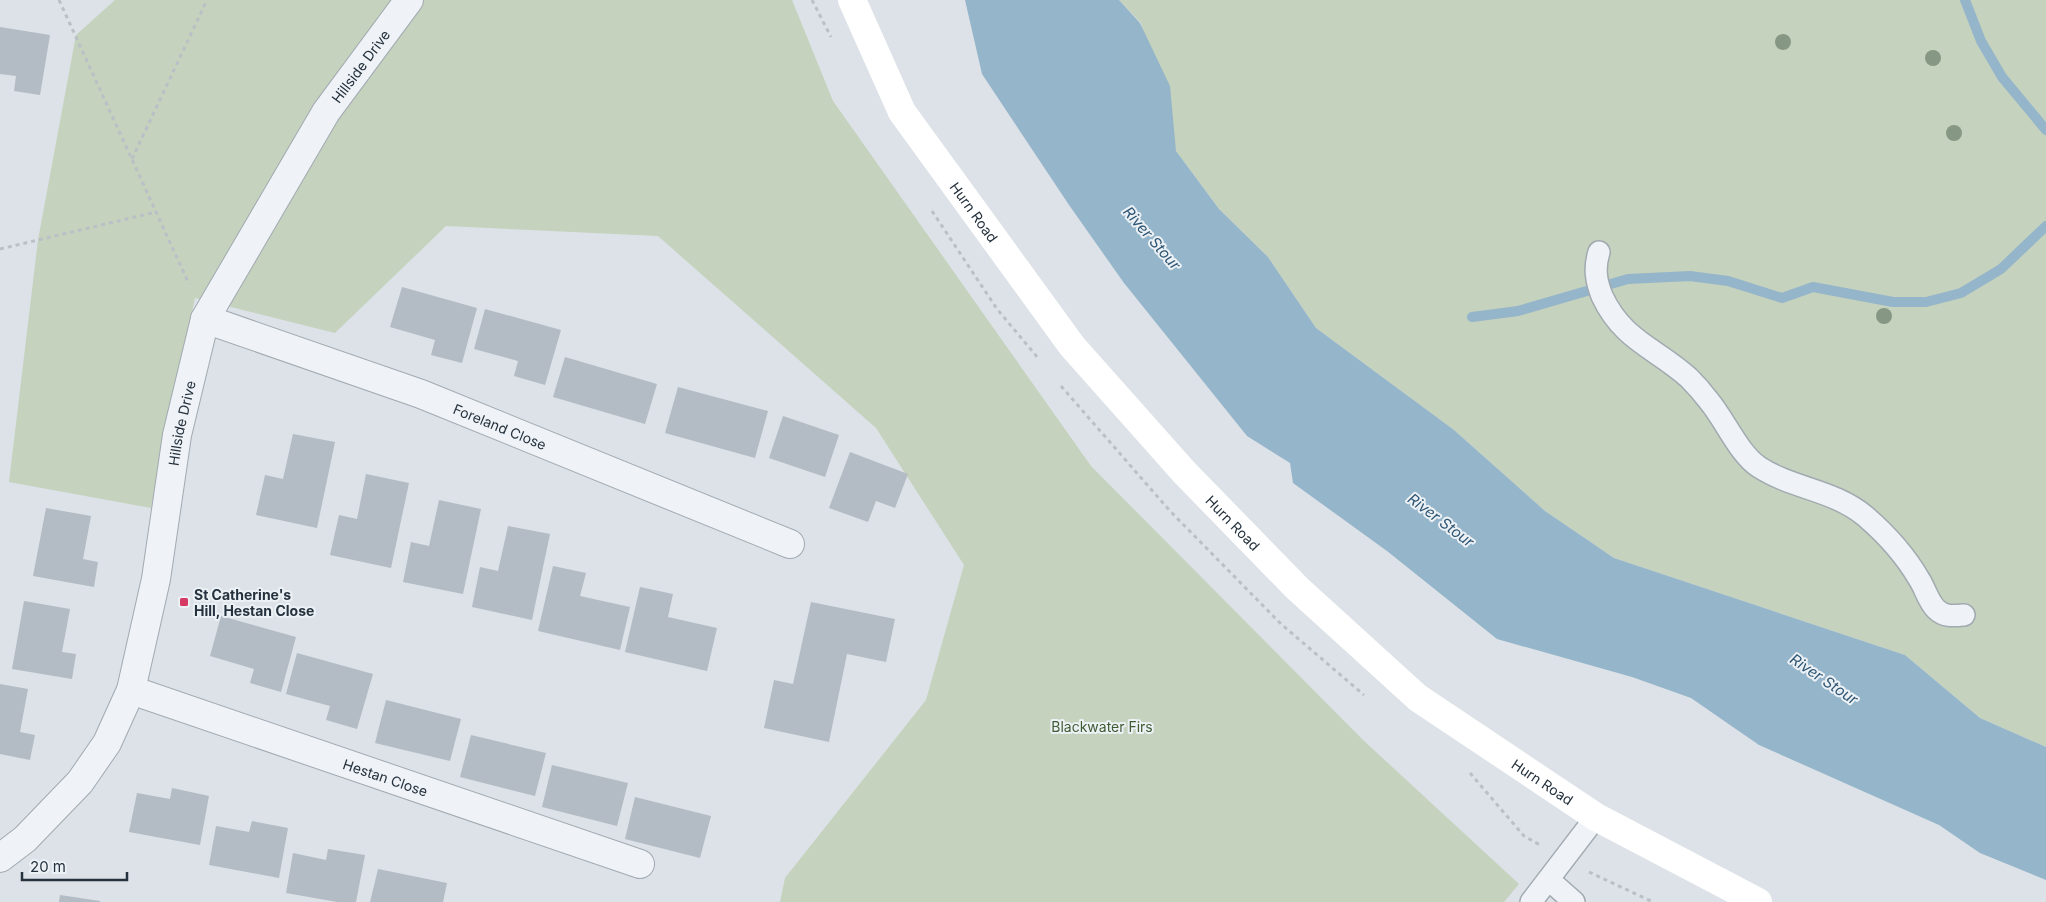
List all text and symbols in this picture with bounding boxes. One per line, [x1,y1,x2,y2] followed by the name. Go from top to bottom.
[327,26,393,106] street label: Hillside Drive
[947,178,1002,245] street label: Hurn Road
[1119,202,1185,274] water label: River Stour
[164,379,198,467] street label: Hillside Drive
[451,400,549,453] street label: Foreland Close
[1404,489,1478,551] water label: River Stour
[1203,491,1264,554] street label: Hurn Road
[194,586,314,619] place label: St Catherine's Hill, Hestan Close
[178,596,190,608] marker: St Catherine's Hill, Hestan Close
[1786,649,1862,709] water label: River Stour
[1051,718,1153,735] park label: Blackwater Firs
[341,755,430,799] street label: Hestan Close
[1509,755,1577,808] street label: Hurn Road
[22,850,128,882] scale bar
[30,857,66,876] text: 20 m

